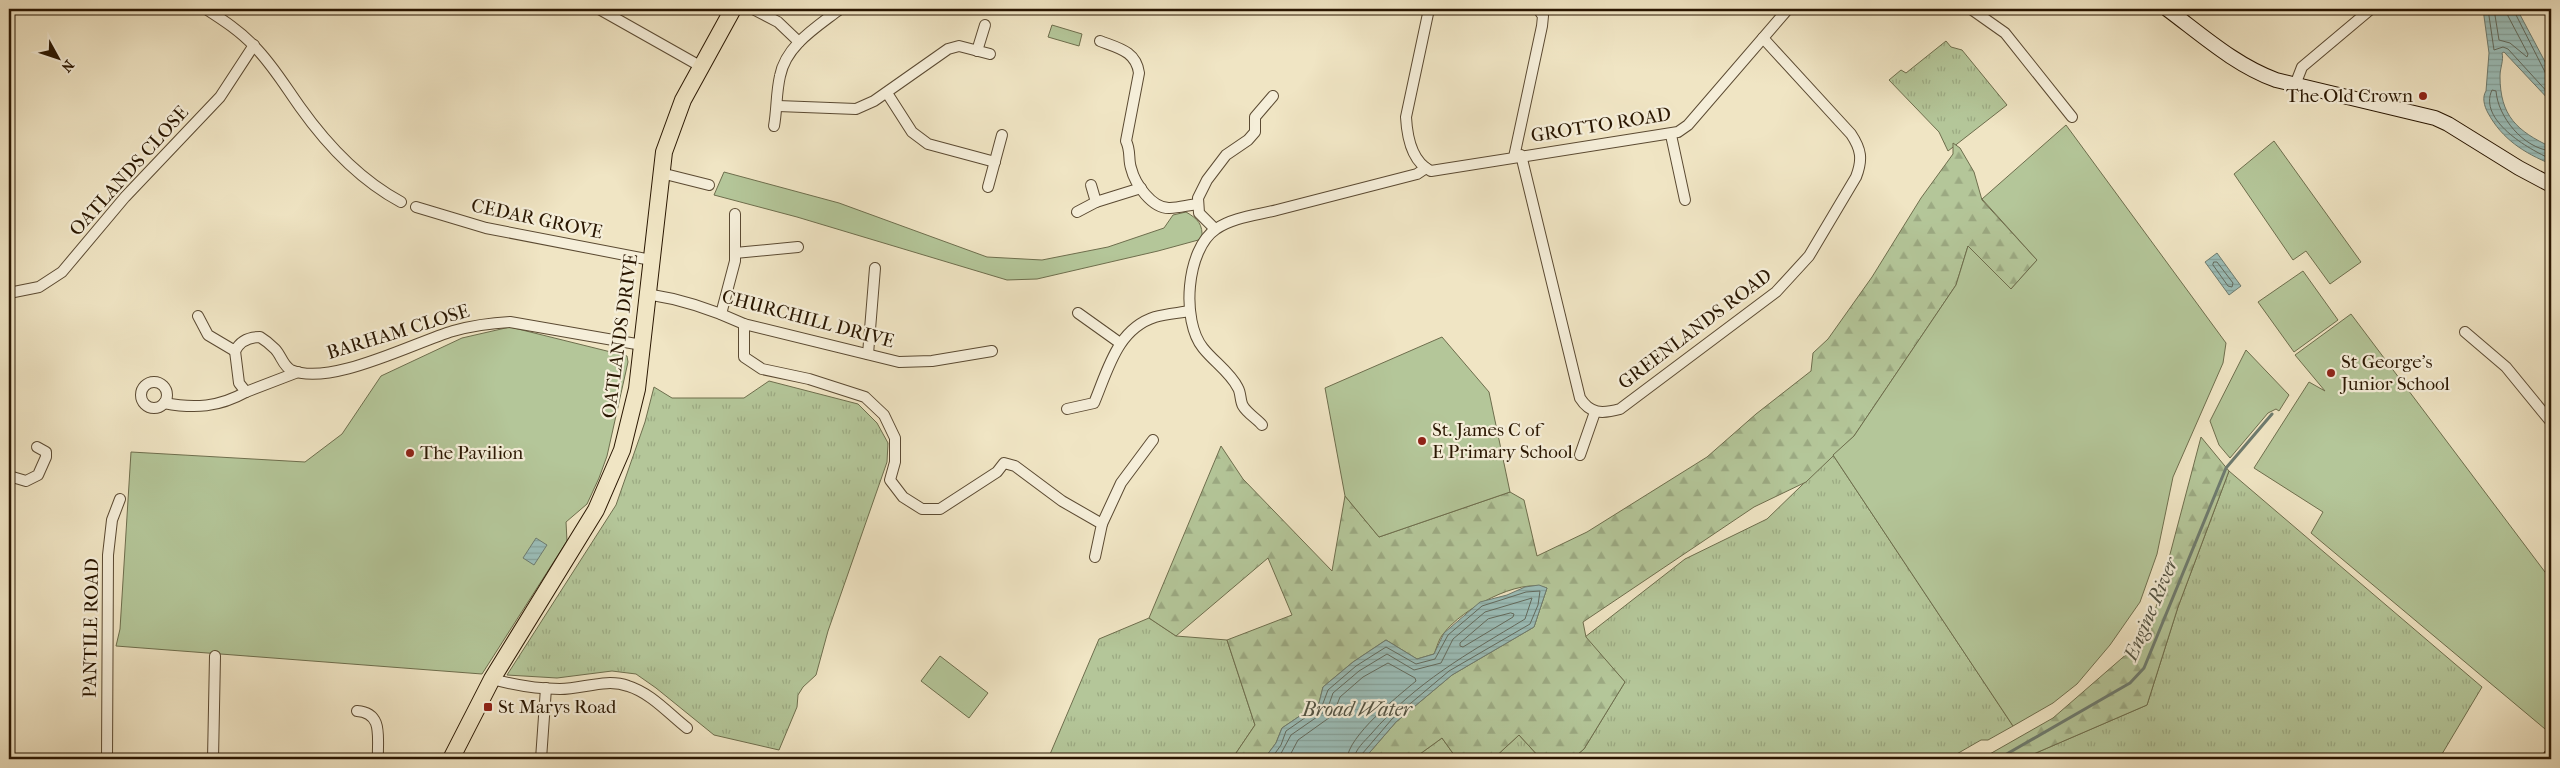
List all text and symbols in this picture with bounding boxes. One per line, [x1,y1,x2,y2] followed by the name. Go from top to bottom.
[32,32,82,82] north arrow
[57,57,78,76] text: N
[2286,85,2413,107] place label: The Old Crown
[2417,90,2429,102] marker: The Old Crown
[65,101,193,240] street label: OATLANDS CLOSE
[1529,103,1673,147] street label: GROTTO ROAD
[469,194,605,244] street label: CEDAR GROVE
[598,252,642,420] street label: OATLANDS DRIVE
[1614,264,1776,394] street label: GREENLANDS ROAD
[719,285,897,353] street label: CHURCHILL DRIVE
[324,300,472,364] street label: BARHAM CLOSE
[2339,351,2450,395] place label: St George's Junior School
[2325,367,2337,379] marker: St George's Junior School
[1432,419,1573,463] place label: St. James C of E Primary School
[1416,435,1428,447] marker: St. James C of E Primary School
[420,442,523,464] place label: The Pavilion
[404,447,416,459] marker: The Pavilion
[2119,552,2184,665] water label: Engine River
[79,558,103,698] street label: PANTILE ROAD
[498,696,617,718] place label: St Marys Road
[1301,698,1414,721] water label: Broad Water
[482,701,494,713] marker: St Marys Road

